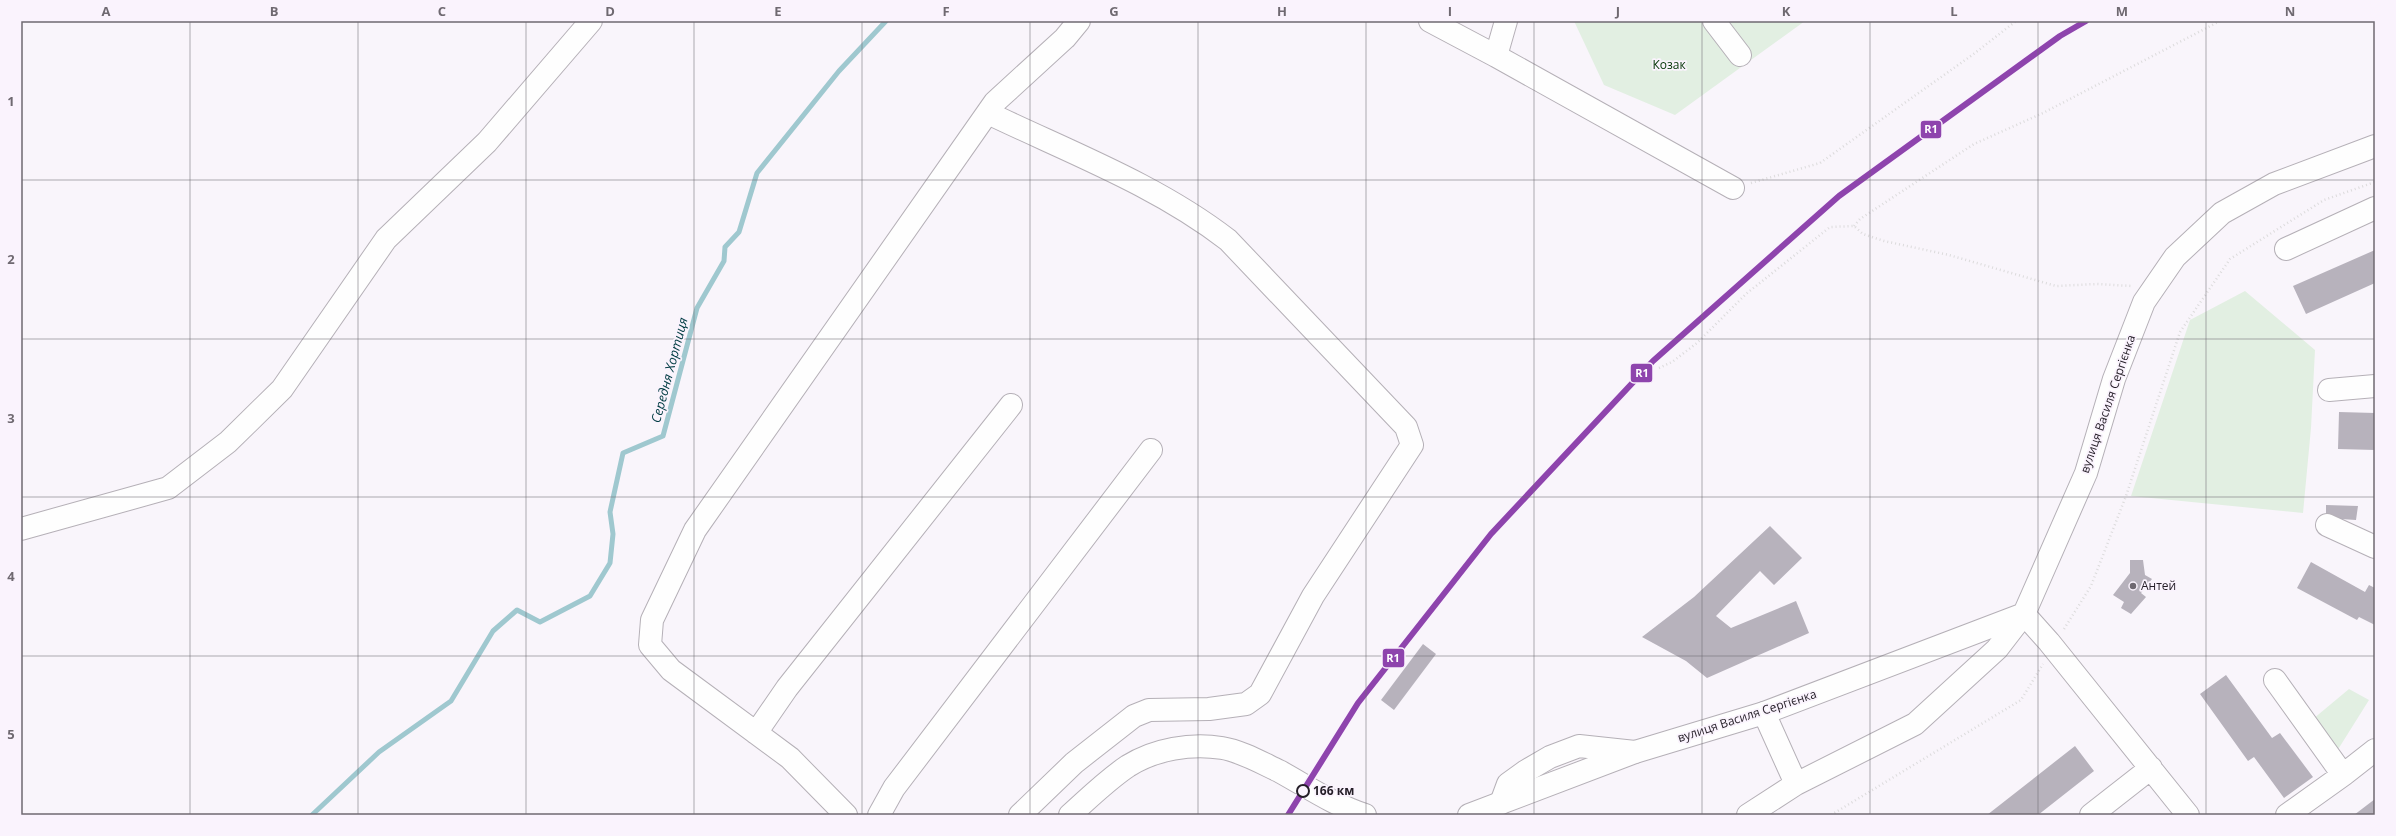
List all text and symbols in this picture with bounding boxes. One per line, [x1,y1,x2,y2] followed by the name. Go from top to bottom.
[102,2,111,20] text: A
[270,2,279,20] text: B
[438,2,446,20] text: C
[605,2,615,20] text: D
[774,2,782,20] text: E
[942,2,950,20] text: F
[1109,2,1119,20] text: G
[1277,2,1287,20] text: H
[1448,2,1452,20] text: I
[1615,2,1620,20] text: J
[1782,2,1791,20] text: K
[1950,2,1958,20] text: L
[2116,2,2128,20] text: M
[2285,2,2295,20] text: N
[1652,56,1686,73] park label: Козак
[7,92,15,110] text: 1
[1920,120,1942,139] line badge: R1
[1924,121,1938,136] text: R1
[7,250,15,268] text: 2
[646,315,692,425] water label: Середня Хортиця
[2076,332,2139,475] street label: вулиця Василя Сергієнка
[1630,363,1653,383] line badge: R1
[1635,365,1649,380] text: R1
[7,409,15,427] text: 3
[7,567,15,585] text: 4
[2141,577,2176,594] place label: Антей
[2128,581,2138,591] marker: Антей
[1382,648,1405,668] line badge: R1
[1386,650,1400,665] text: R1
[1675,685,1819,746] street label: вулиця Василя Сергієнка
[7,725,15,743] text: 5
[1313,782,1354,799] place label: 166 км
[1296,784,1310,798] marker: 166 км

